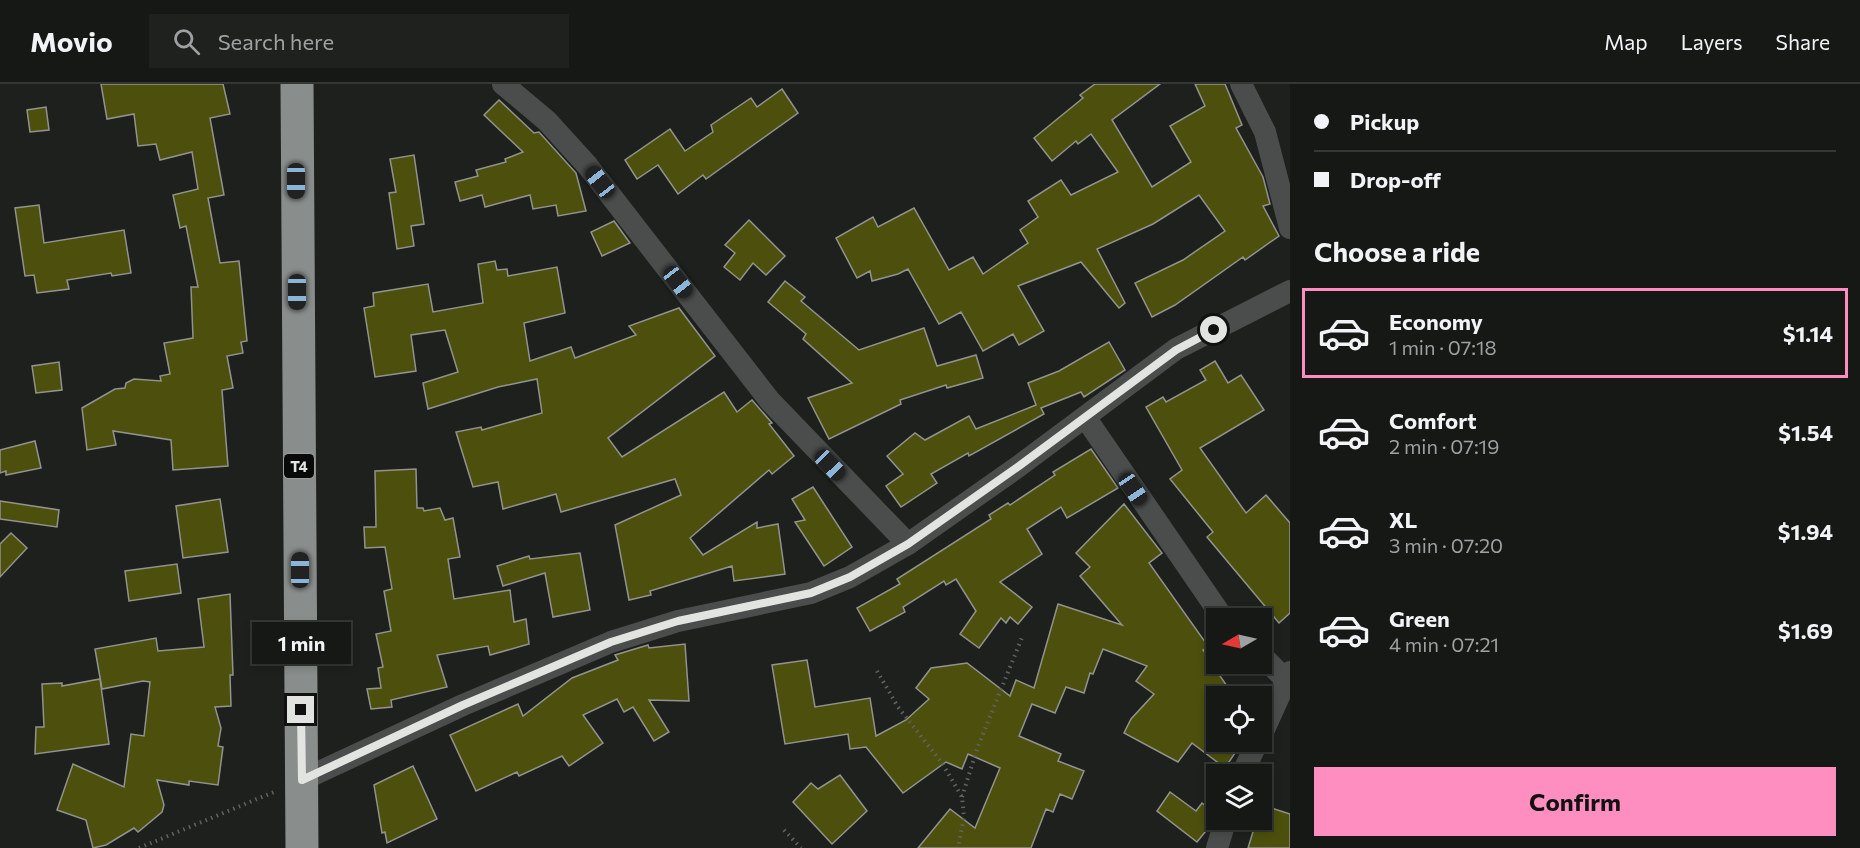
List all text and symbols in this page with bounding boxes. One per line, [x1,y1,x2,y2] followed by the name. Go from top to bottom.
[149,14,569,68] search box
[30,24,113,58] text: Movio
[170,25,203,58] icon: search
[218,28,334,55] text: Search here
[1604,29,1648,54] text: Map
[1681,29,1743,54] text: Layers
[1776,29,1830,54] text: Share
[1350,108,1419,135] text: Pickup
[582,162,618,202] car
[287,163,305,199] car
[1350,166,1441,193] text: Drop-off
[1314,235,1480,268] text: Choose a ride
[660,262,696,302] car
[288,274,306,310] car
[1317,306,1371,360] icon: car
[1389,308,1483,335] text: Economy
[1200,316,1227,343] route start
[1783,320,1833,347] text: $1.14
[1389,335,1497,359] text: 1 min · 07:18
[1317,405,1371,459] icon: car
[1389,407,1477,434] text: Comfort
[1778,419,1833,446] text: $1.54
[1389,434,1499,458] text: 2 min · 07:19
[811,446,849,484] car
[284,454,314,478] road number: T4
[1115,469,1151,509] car
[1317,504,1371,558] icon: car
[1389,506,1417,533] text: XL
[1778,518,1833,545] text: $1.94
[1389,533,1503,557] text: 3 min · 07:20
[291,552,309,588] car
[1317,603,1371,657] icon: car
[1389,605,1450,632] text: Green
[1206,608,1272,674] north arrow
[1206,608,1272,830] map controls
[1778,617,1833,644] text: $1.69
[252,623,350,665] callout: 1 min
[278,631,325,655] text: 1 min
[1389,632,1499,656] text: 4 min · 07:21
[1206,686,1272,752] button: locate
[287,696,314,723] route end
[1206,764,1272,830] button: layers
[1314,767,1836,836] button: Confirm

